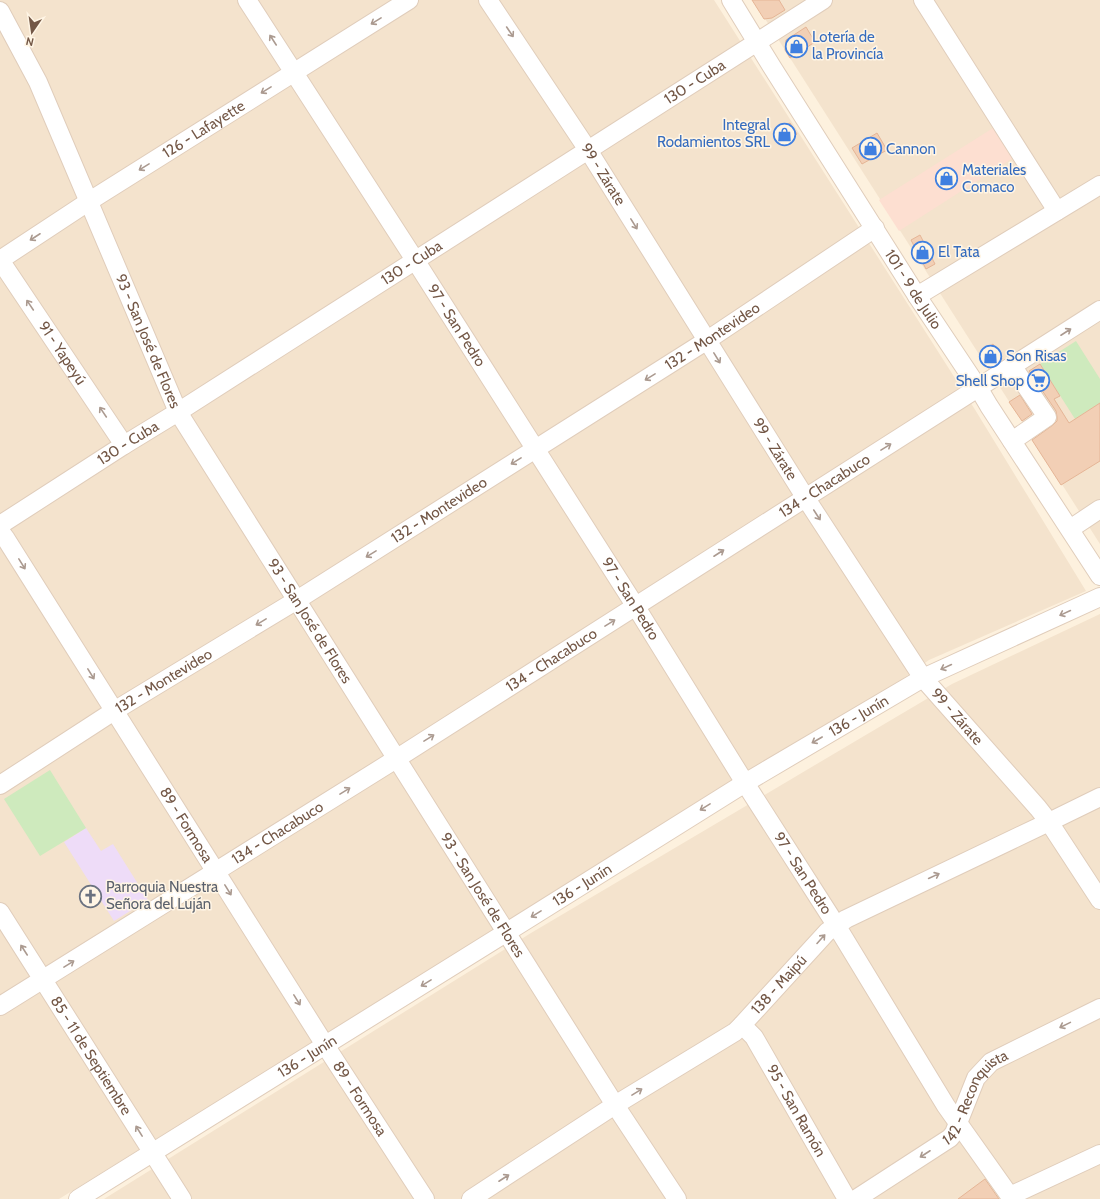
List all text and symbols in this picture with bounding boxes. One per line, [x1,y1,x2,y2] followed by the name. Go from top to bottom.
[12,12,52,52] north arrow
[371,17,382,25] one-way arrow
[506,27,514,38] one-way arrow
[812,28,884,63] place label: Lotería de la Provincía
[784,33,810,59] shop icon: Lotería de la Provincía
[24,34,35,49] text: N
[269,35,277,46] one-way arrow
[661,55,729,108] street label: 130 - Cuba
[260,87,272,95] one-way arrow
[159,96,248,162] street label: 126 - Lafayette
[657,116,770,151] place label: Integral Rodamientos SRL
[772,121,798,147] shop icon: Integral Rodamientos SRL
[857,136,883,162] shop icon: Cannon
[577,140,630,209] street label: 99 - Zárate
[886,140,936,158] place label: Cannon
[962,161,1026,196] place label: Materiales Comaco
[139,163,150,171] one-way arrow
[933,166,959,192] shop icon: Materiales Comaco
[630,218,638,230] one-way arrow
[29,233,40,241] one-way arrow
[378,236,446,289] street label: 130 - Cuba
[910,239,936,265] shop icon: El Tata
[938,243,980,261] place label: El Tata
[881,246,946,333] street label: 101 - 9 de Julio
[112,271,184,411] street label: 93 - San José de Flores
[424,281,489,370] street label: 97 - San Pedro
[26,299,34,310] one-way arrow
[661,299,763,374] street label: 132 - Montevideo
[35,318,90,388] street label: 91 - Yapeyú
[1060,328,1071,337] one-way arrow
[977,343,1003,369] shop icon: Son Risas
[1006,347,1067,365] place label: Son Risas
[713,352,721,363] one-way arrow
[1026,368,1052,394] supermarket icon: Shell Shop
[956,372,1024,390] place label: Shell Shop
[645,373,656,381] one-way arrow
[99,407,107,418] one-way arrow
[749,415,801,484] street label: 99 - Zárate
[94,417,163,469] street label: 130 - Cuba
[880,442,892,450] one-way arrow
[776,450,873,521] street label: 134 - Chacabuco
[510,458,522,466] one-way arrow
[388,473,490,547] street label: 132 - Montevideo
[813,509,821,520] one-way arrow
[713,549,724,557] one-way arrow
[365,550,377,558] one-way arrow
[598,554,663,643] street label: 97 - San Pedro
[264,555,356,687] street label: 93 - San José de Flores
[18,558,26,570] one-way arrow
[1059,610,1071,617] one-way arrow
[255,619,267,627] one-way arrow
[604,619,616,627] one-way arrow
[502,624,600,696] street label: 134 - Chacabuco
[112,645,215,717] street label: 132 - Montevideo
[941,664,953,671] one-way arrow
[87,668,95,680] one-way arrow
[927,684,987,749] street label: 99 - Zárate
[826,691,892,741] street label: 136 - Junín
[423,734,434,742] one-way arrow
[811,737,823,745] one-way arrow
[156,784,217,867] street label: 89 - Formosa
[339,786,351,794] one-way arrow
[228,798,327,868] street label: 134 - Chacabuco
[699,804,711,812] one-way arrow
[437,829,529,961] street label: 93 - San José de Flores
[770,829,836,918] street label: 97 - San Pedro
[549,860,615,910] street label: 136 - Junín
[928,872,940,879] one-way arrow
[106,878,219,913] place label: Parroquia Nuestra Señora del Luján
[77,883,103,909] church icon: Parroquia Nuestra Señora del Luján
[224,884,232,896] one-way arrow
[531,910,542,918] one-way arrow
[817,934,826,944] one-way arrow
[20,945,28,956] one-way arrow
[747,951,810,1018] street label: 138 - Maipú
[63,960,74,968] one-way arrow
[420,979,432,987] one-way arrow
[47,993,136,1119] street label: 85 - 11 de Septiembre
[293,994,301,1005] one-way arrow
[1059,1022,1071,1029] one-way arrow
[274,1031,340,1081] street label: 136 - Junín
[939,1046,1011,1149] street label: 142 - Reconquista
[329,1058,391,1140] street label: 89 - Formosa
[763,1061,830,1160] street label: 95 - San Ramón
[631,1087,643,1095] one-way arrow
[135,1125,143,1136] one-way arrow
[920,1150,931,1158] one-way arrow
[498,1173,510,1181] one-way arrow

